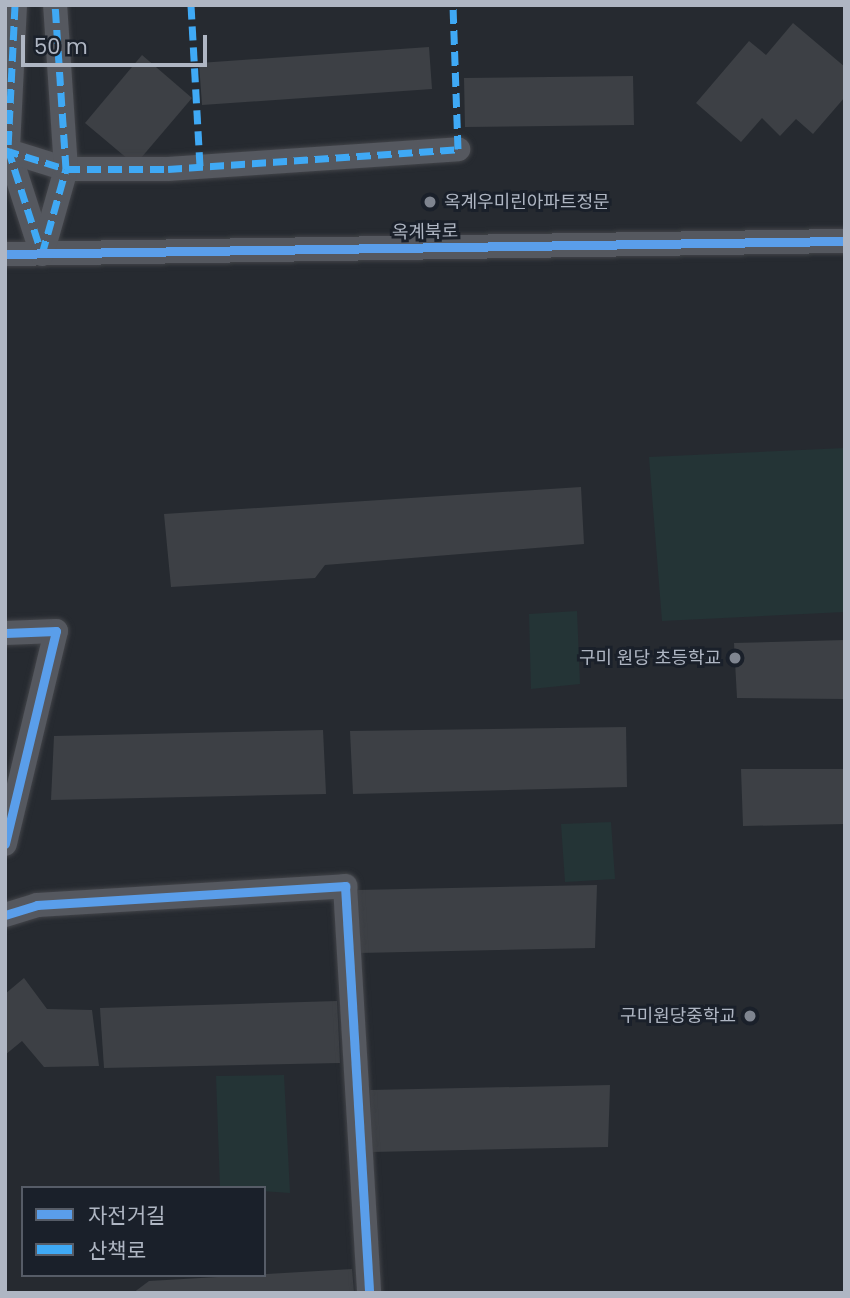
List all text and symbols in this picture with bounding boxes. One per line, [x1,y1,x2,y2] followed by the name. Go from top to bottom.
[24,21,210,65] scale bar
[34,32,88,61] text: 50 m
[444,191,610,213] place label: 옥계우미린아파트정문
[422,194,438,210] marker: 옥계우미린아파트정문
[392,221,458,243] street label: 옥계북로
[579,647,721,669] place label: 구미 원당 초등학교
[727,650,743,666] marker: 구미 원당 초등학교
[620,1005,736,1027] place label: 구미원당중학교
[742,1008,758,1024] marker: 구미원당중학교
[21,1186,266,1277] legend
[88,1201,165,1230] text: 자전거길
[88,1236,146,1265] text: 산책로

